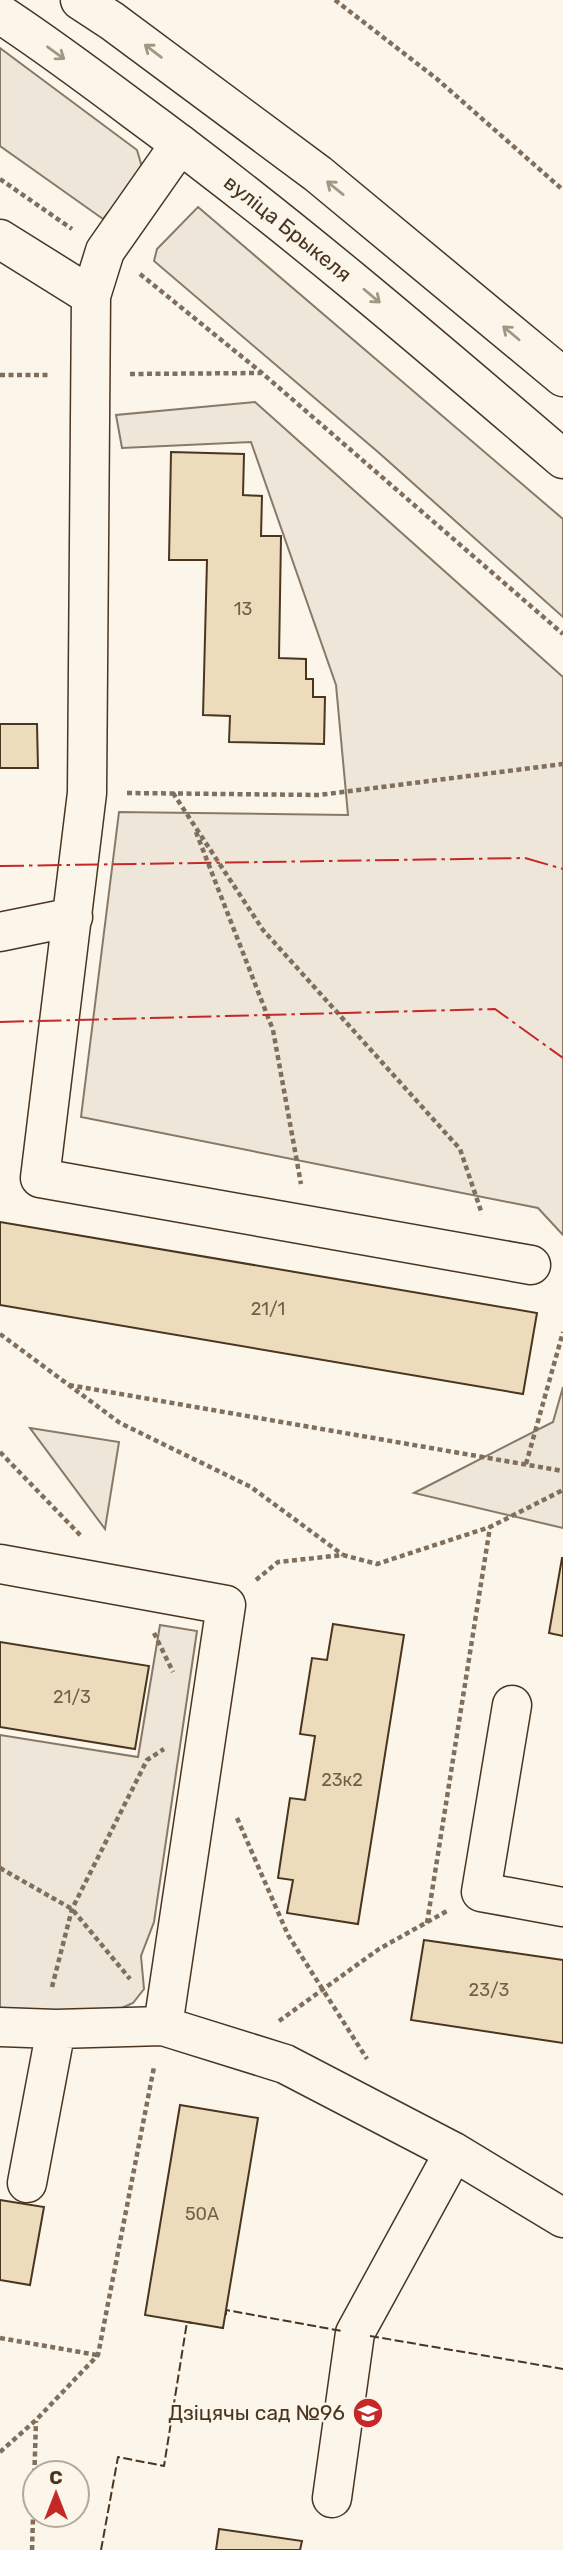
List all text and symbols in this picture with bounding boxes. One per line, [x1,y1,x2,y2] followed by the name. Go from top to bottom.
[144,44,163,59] one-way arrow
[46,45,65,60] one-way arrow
[219,170,357,287] street label: вуліца Брыкеля
[327,180,345,195] one-way arrow
[363,288,381,304] one-way arrow
[502,325,520,341] one-way arrow
[234,598,252,620] house number: 13
[251,1298,285,1320] house number: 21/1
[53,1686,91,1708] house number: 21/3
[321,1769,363,1791] house number: 23к2
[469,1979,509,2001] house number: 23/3
[185,2203,219,2225] house number: 50А
[351,2396,385,2430] school or university icon: Дзіцячы сад №96
[168,2400,345,2425] place label: Дзіцячы сад №96
[21,2459,91,2529] north arrow
[49,2466,63,2489] text: С

